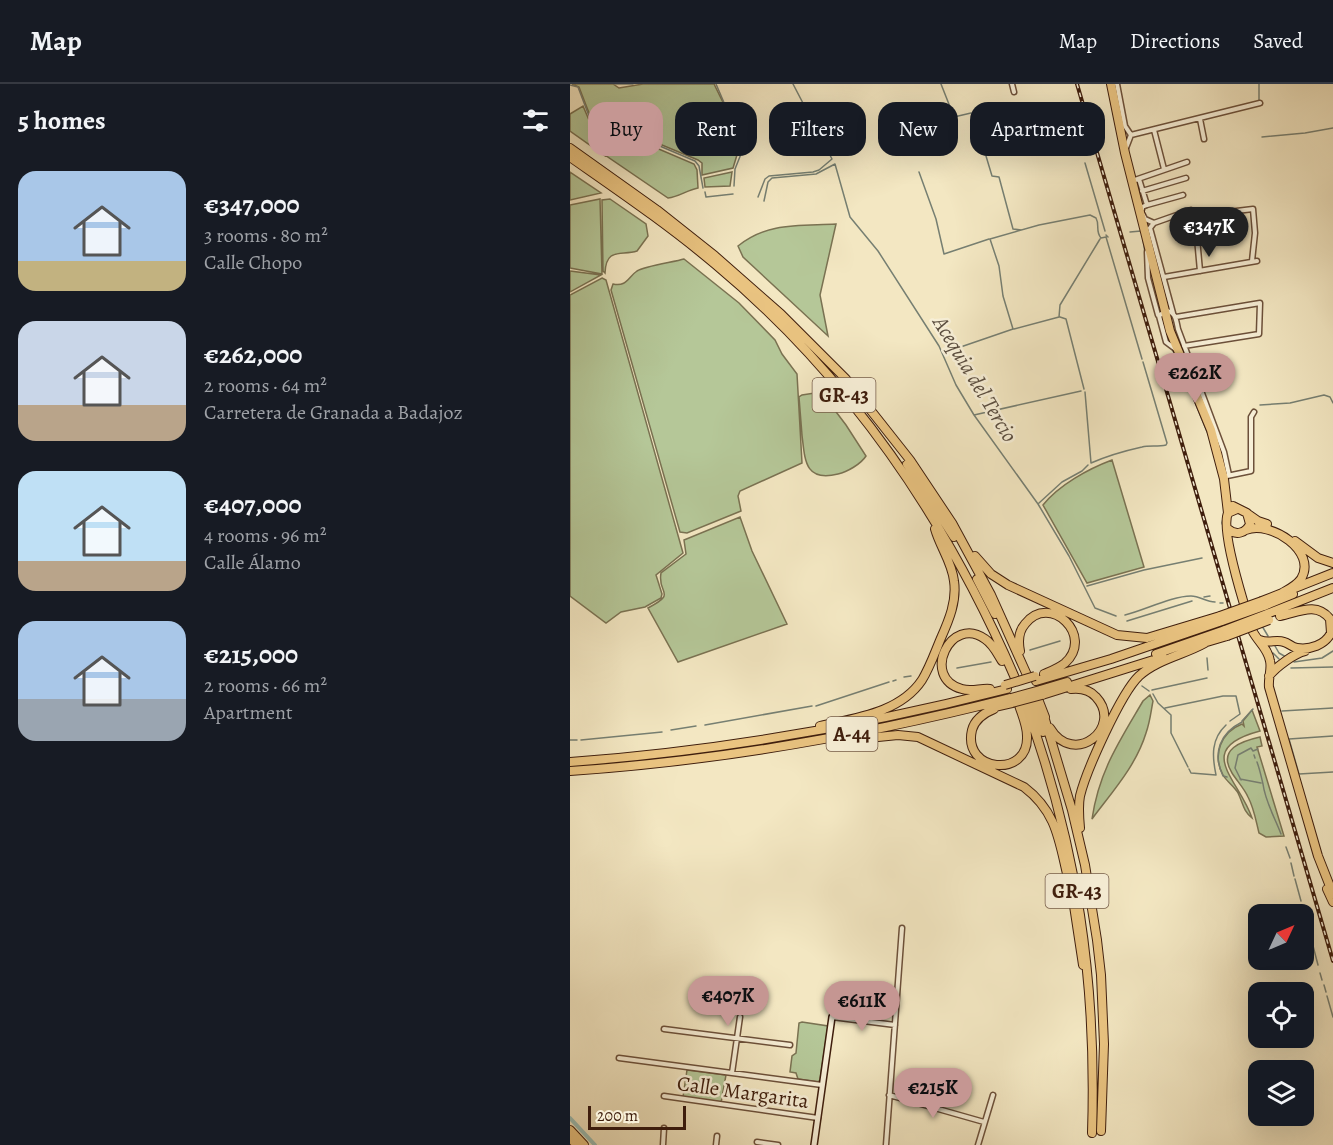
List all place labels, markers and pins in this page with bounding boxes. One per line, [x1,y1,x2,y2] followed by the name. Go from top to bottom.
[1167,207,1251,258] pin: €347K
[1153,353,1237,404] pin: €262K
[686,976,770,1027] pin: €407K
[820,981,904,1032] pin: €611K
[891,1068,975,1119] pin: €215K

